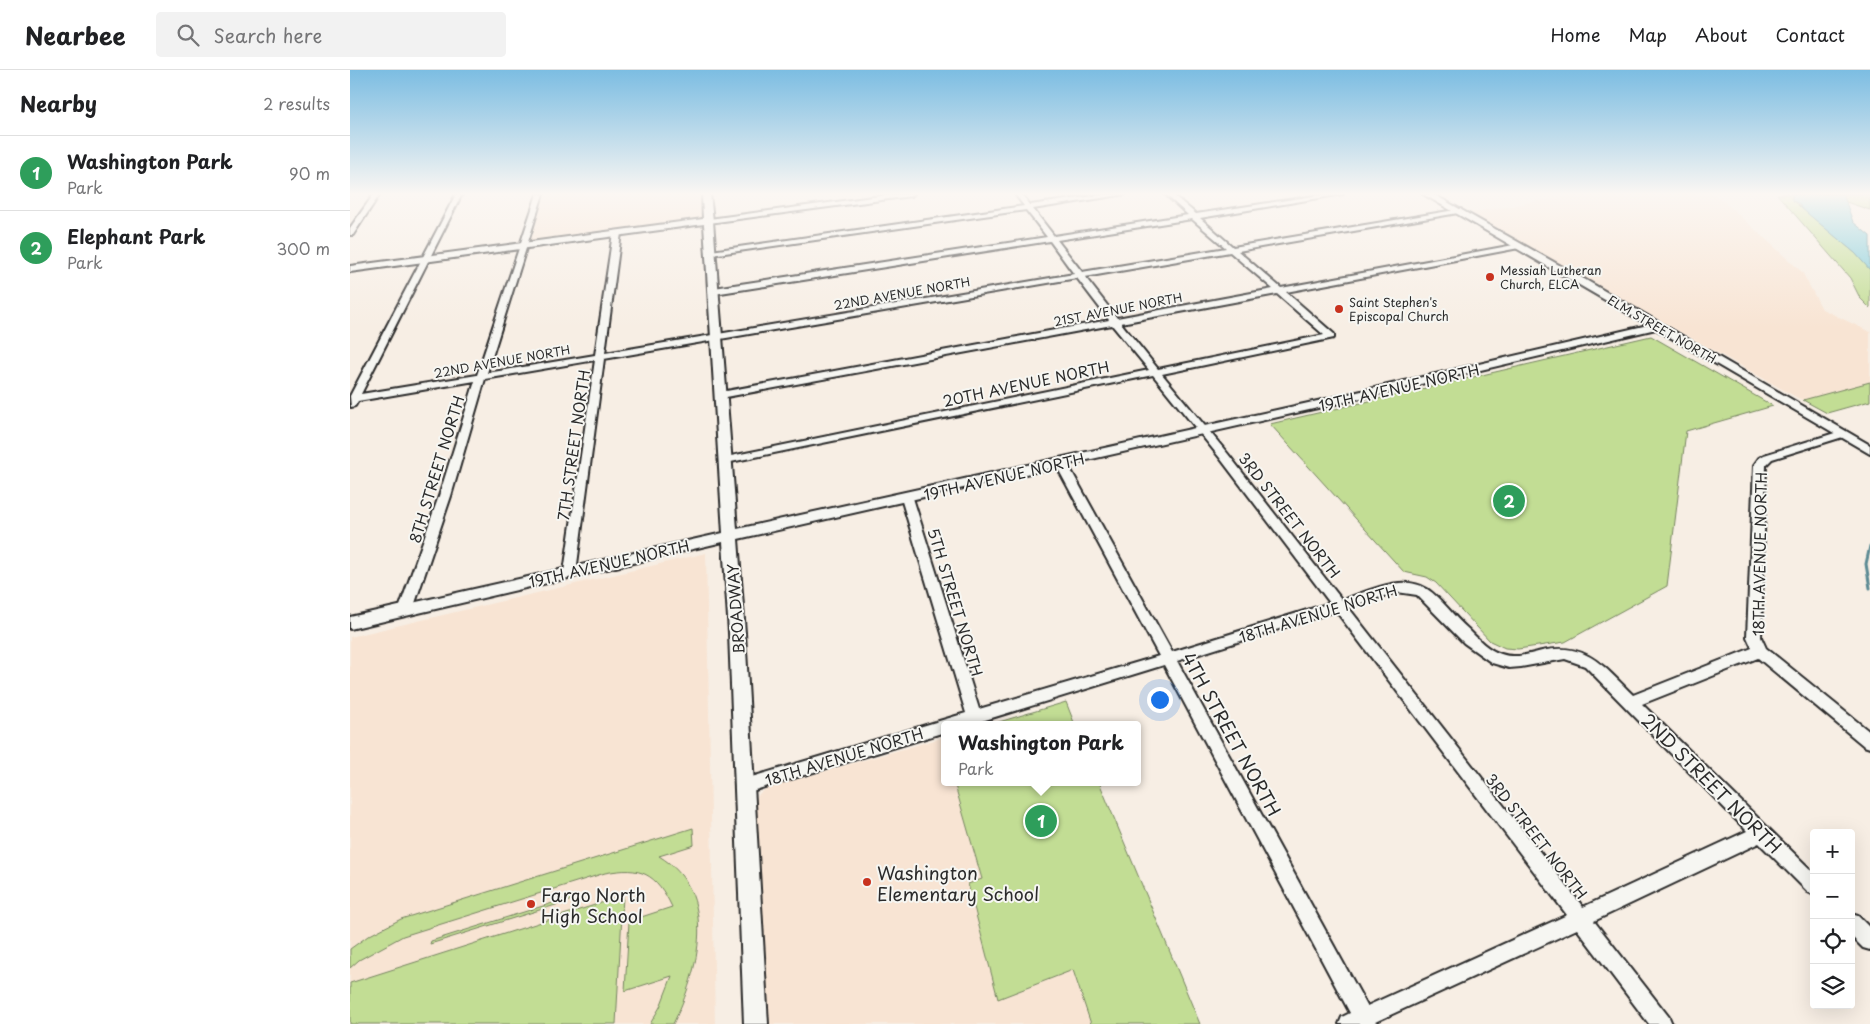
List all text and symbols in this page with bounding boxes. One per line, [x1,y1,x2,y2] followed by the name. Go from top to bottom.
[156,12,506,57] search box
[25,17,126,53] text: Nearbee
[174,21,202,49] icon: search
[214,21,322,49] text: Search here
[1550,21,1600,48] text: Home
[1628,21,1667,48] text: Map
[1695,21,1747,48] text: About
[1775,21,1845,48] text: Contact
[20,87,97,119] text: Nearby
[263,91,330,115] text: 2 results
[67,147,233,175] text: Washington Park
[32,161,40,185] text: 1
[289,161,330,185] text: 90 m
[67,175,103,199] text: Park
[67,222,206,250] text: Elephant Park
[30,236,42,260] text: 2
[276,236,330,260] text: 300 m
[67,250,103,274] text: Park
[1500,261,1601,293] place label: Messiah Lutheran Church, ELCA
[1484,271,1496,283] marker: Messiah Lutheran Church, ELCA
[832,272,972,314] street label: 22ND AVENUE NORTH
[1052,288,1184,330] street label: 21ST AVENUE NORTH
[1604,291,1720,367] street label: ELM STREET NORTH
[1349,293,1449,325] place label: Saint Stephen's Episcopal Church
[1333,303,1345,315] marker: Saint Stephen's Episcopal Church
[432,340,572,382] street label: 22ND AVENUE NORTH
[941,354,1111,412] street label: 20TH AVENUE NORTH
[1316,357,1482,417] street label: 19TH AVENUE NORTH
[551,368,595,522] street label: 7TH STREET NORTH
[403,392,469,546] street label: 8TH STREET NORTH
[921,446,1087,506] street label: 19TH AVENUE NORTH
[1234,447,1346,583] street label: 3RD STREET NORTH
[1746,472,1772,636] street label: 18TH AVENUE NORTH
[1493,482,1525,520] pin: 2
[922,525,990,679] street label: 5TH STREET NORTH
[526,533,692,593] street label: 19TH AVENUE NORTH
[720,563,750,655] street label: BROADWAY
[1236,578,1400,648] street label: 18TH AVENUE NORTH
[1176,647,1288,821] street label: 4TH STREET NORTH
[1147,687,1173,713] your location
[1636,707,1788,859] street label: 2ND STREET NORTH
[762,721,926,791] street label: 18TH AVENUE NORTH
[941,721,1141,786] popup
[958,728,1124,756] text: Washington Park
[958,756,994,780] text: Park
[1481,768,1593,904] street label: 3RD STREET NORTH
[1025,802,1057,840] pin: 1
[1810,829,1855,1009] map controls
[1810,829,1855,874] button: +
[877,859,1039,907] place label: Washington Elementary School
[1810,874,1855,919] button: −
[861,876,873,888] marker: Washington Elementary School
[541,881,646,929] place label: Fargo North High School
[525,898,537,910] marker: Fargo North High School
[1810,919,1855,964] button: locate
[1810,964,1855,1009] button: layers

